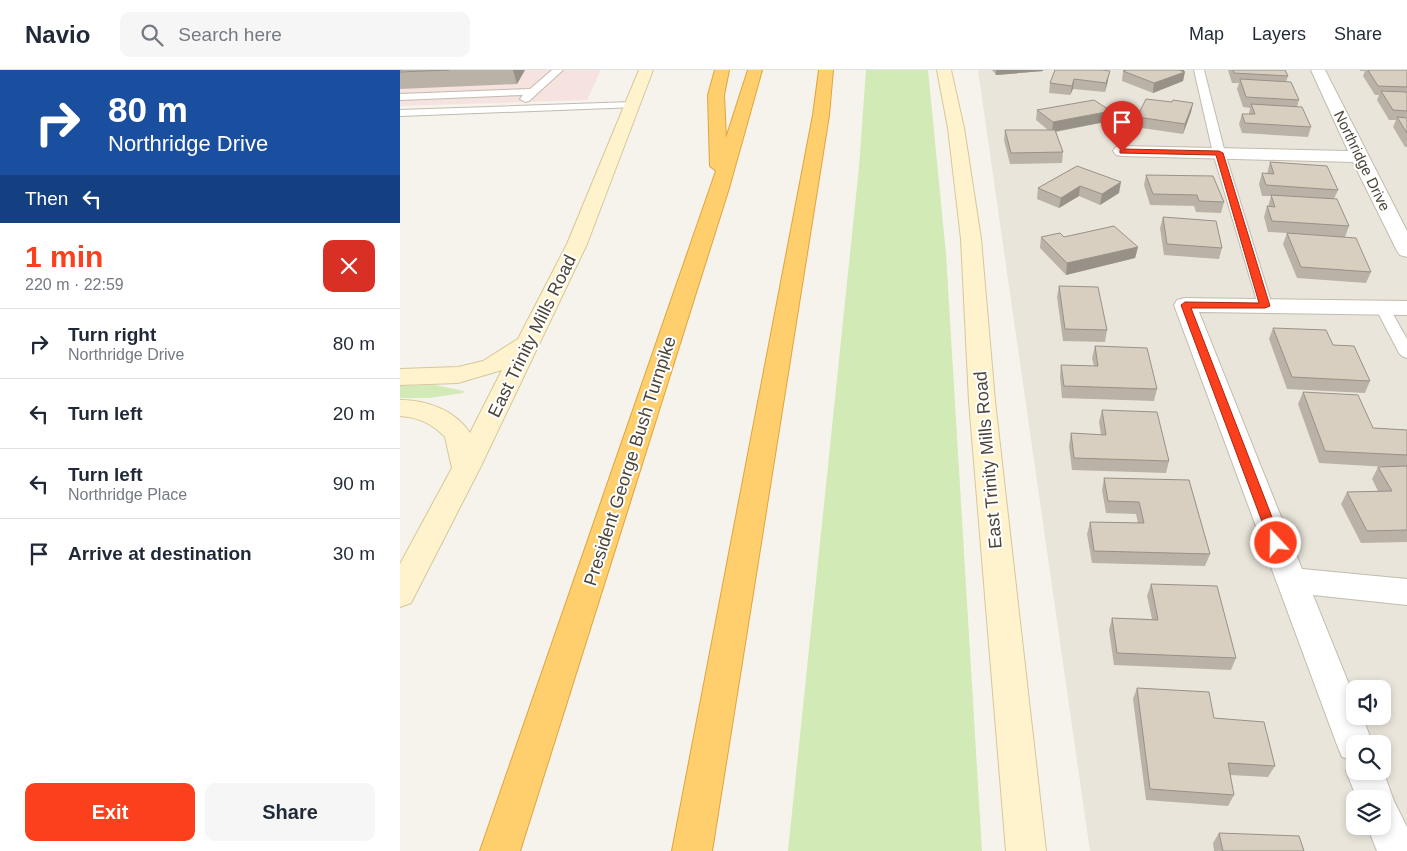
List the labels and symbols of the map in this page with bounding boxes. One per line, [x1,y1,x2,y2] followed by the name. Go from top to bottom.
[1101,101,1143,152] pin
[1331,108,1394,214] street label: Northridge Drive
[484,252,580,420] street label: East Trinity Mills Road
[580,334,680,588] street label: President George Bush Turnpike
[970,370,1006,550] street label: East Trinity Mills Road
[1249,516,1301,568] position arrow

